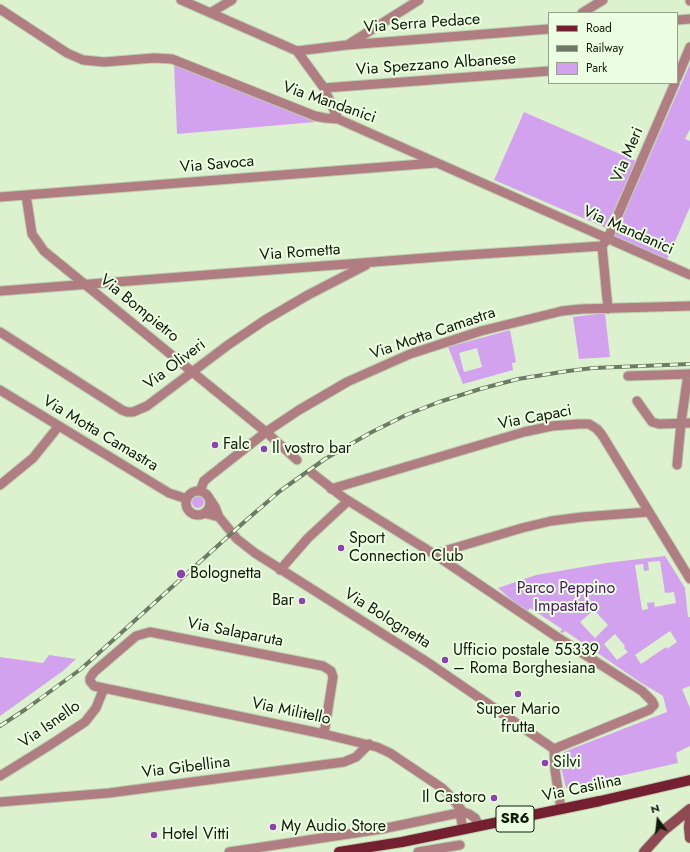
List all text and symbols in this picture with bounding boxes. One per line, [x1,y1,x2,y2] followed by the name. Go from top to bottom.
[363,10,481,38] street label: Via Serra Pedace
[548,12,678,84] legend
[586,19,612,37] text: Road
[586,39,624,57] text: Railway
[355,50,517,80] street label: Via Spezzano Albanese
[586,59,607,77] text: Park
[280,78,378,128] street label: Via Mandanici
[608,125,648,185] street label: Via Meri
[179,152,255,178] street label: Via Savoca
[580,202,676,260] street label: Via Mandanici
[259,241,341,265] street label: Via Rometta
[95,271,183,347] street label: Via Bompietro
[368,304,498,364] street label: Via Motta Camastra
[140,336,210,394] street label: Via Oliveri
[39,392,161,476] street label: Via Motta Camastra
[497,401,573,435] street label: Via Capaci
[223,435,250,455] place label: Falc
[272,439,351,459] place label: Il vostro bar
[210,440,220,450] marker: Falc
[259,444,269,454] marker: Il vostro bar
[349,529,463,567] place label: Sport Connection Club
[336,543,346,553] marker: Sport Connection Club
[190,564,261,584] place label: Bolognetta
[175,568,187,580] marker: Bolognetta
[517,579,615,617] park label: Parco Peppino Impastato
[340,585,434,653] street label: Via Bolognetta
[272,591,294,611] place label: Bar
[297,596,307,606] marker: Bar
[185,614,285,652] street label: Via Salaparuta
[453,641,599,679] place label: Ufficio postale 55339 – Roma Borghesiana
[440,655,450,665] marker: Ufficio postale 55339 – Roma Borghesiana
[513,689,523,699] marker: Super Mario frutta
[250,694,332,730] street label: Via Militello
[16,697,84,753] street label: Via Isnello
[476,700,560,738] place label: Super Mario frutta
[141,753,231,783] street label: Via Gibellina
[553,753,581,773] place label: Silvi
[540,758,550,768] marker: Silvi
[541,771,623,807] street label: Via Casilina
[422,788,486,808] place label: Il Castoro
[489,793,499,803] marker: Il Castoro
[638,800,678,840] north arrow
[649,800,661,817] text: N
[496,806,534,832] road number: SR6
[281,817,386,837] place label: My Audio Store
[268,822,278,832] marker: My Audio Store
[162,825,229,845] place label: Hotel Vitti
[149,830,159,840] marker: Hotel Vitti

